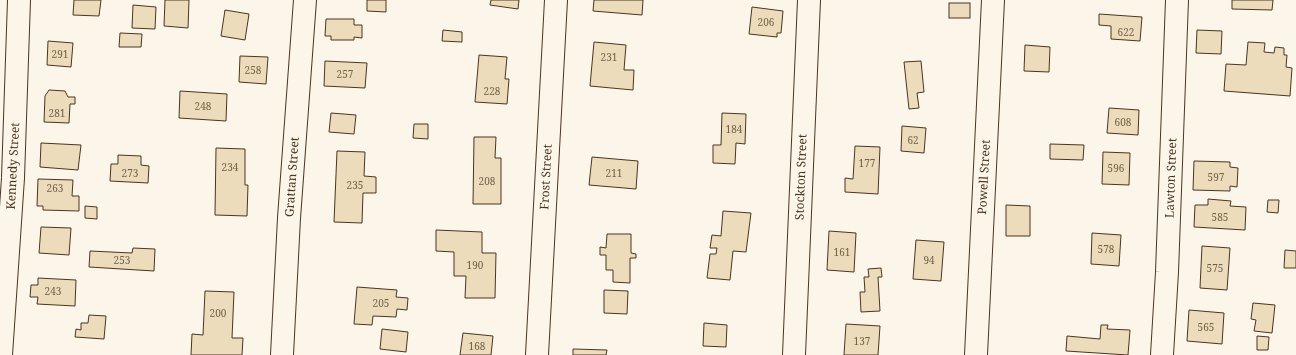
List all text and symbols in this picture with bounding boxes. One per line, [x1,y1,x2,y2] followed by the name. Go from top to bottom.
[758,15,775,29] house number: 206
[1118,25,1134,39] house number: 622
[52,47,68,61] house number: 291
[601,50,617,64] house number: 231
[245,63,262,77] house number: 258
[337,67,354,81] house number: 257
[484,84,501,98] house number: 228
[195,99,212,113] house number: 248
[49,106,65,120] house number: 281
[1115,115,1132,129] house number: 608
[2,122,23,210] street label: Kennedy Street
[726,122,743,136] house number: 184
[907,133,919,147] house number: 62
[791,134,810,220] street label: Stockton Street
[280,136,303,218] street label: Grattan Street
[1161,138,1180,218] street label: Lawton Street
[973,139,994,215] street label: Powell Street
[535,144,556,210] street label: Frost Street
[859,156,876,170] house number: 177
[222,160,239,174] house number: 234
[1108,161,1125,175] house number: 596
[122,166,139,180] house number: 273
[606,166,622,180] house number: 211
[1208,170,1225,184] house number: 597
[479,174,496,188] house number: 208
[347,178,363,192] house number: 235
[47,181,64,195] house number: 263
[1212,210,1228,224] house number: 585
[1098,242,1115,256] house number: 578
[834,245,850,259] house number: 161
[114,253,131,267] house number: 253
[923,253,935,267] house number: 94
[467,258,484,272] house number: 190
[1207,261,1223,275] house number: 575
[45,284,62,298] house number: 243
[373,296,389,310] house number: 205
[210,306,227,320] house number: 200
[1198,320,1214,334] house number: 565
[854,334,871,348] house number: 137
[469,339,486,353] house number: 168

